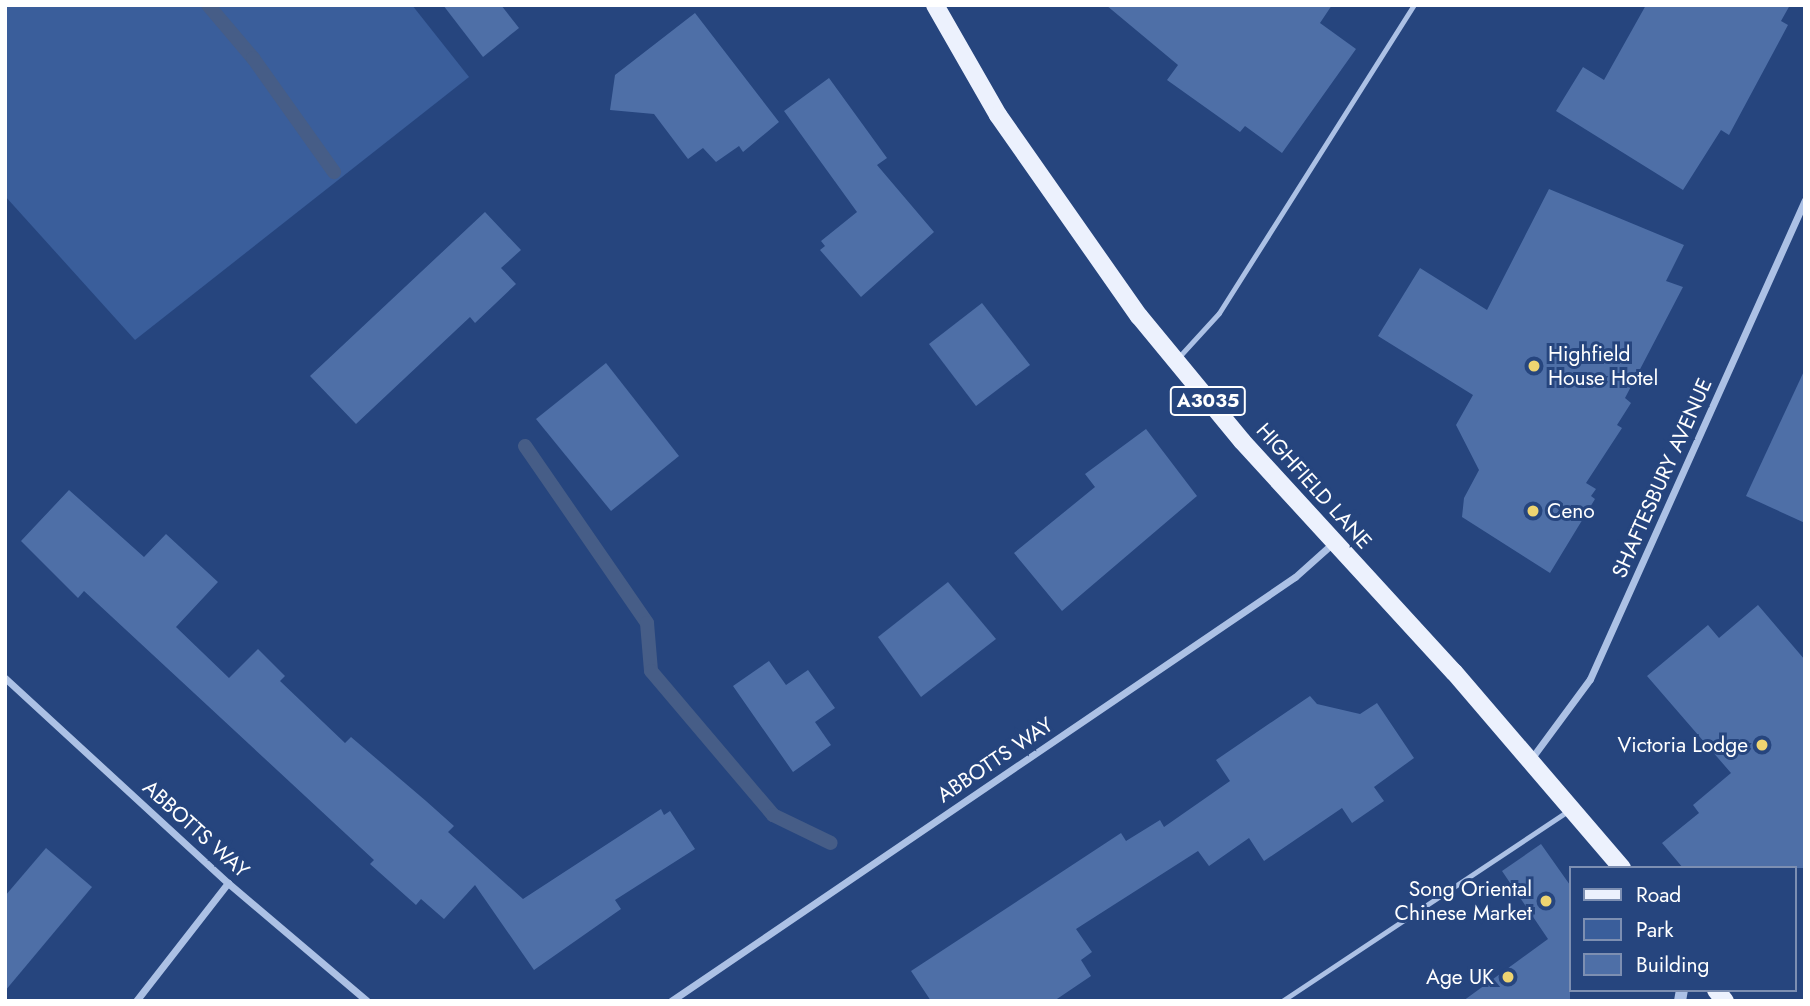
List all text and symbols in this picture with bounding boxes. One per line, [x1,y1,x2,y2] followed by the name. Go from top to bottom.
[1548,341,1658,391] place label: Highfield House Hotel
[1526,358,1542,374] marker: Highfield House Hotel
[1607,374,1717,582] street label: SHAFTESBURY AVENUE
[1170,386,1246,416] road number: A3035
[1251,418,1377,554] street label: HIGHFIELD LANE
[1547,498,1595,524] place label: Ceno
[1525,503,1541,519] marker: Ceno
[932,712,1058,808] street label: ABBOTTS WAY
[1617,732,1748,758] place label: Victoria Lodge
[1754,737,1770,753] marker: Victoria Lodge
[138,775,254,883] street label: ABBOTTS WAY
[1568,866,1796,992] legend
[1395,876,1532,926] place label: Song Oriental Chinese Market
[1636,880,1681,910] text: Road
[1538,893,1554,909] marker: Song Oriental Chinese Market
[1636,915,1673,945] text: Park
[1636,950,1709,980] text: Building
[1426,964,1494,990] place label: Age UK
[1500,969,1516,985] marker: Age UK

